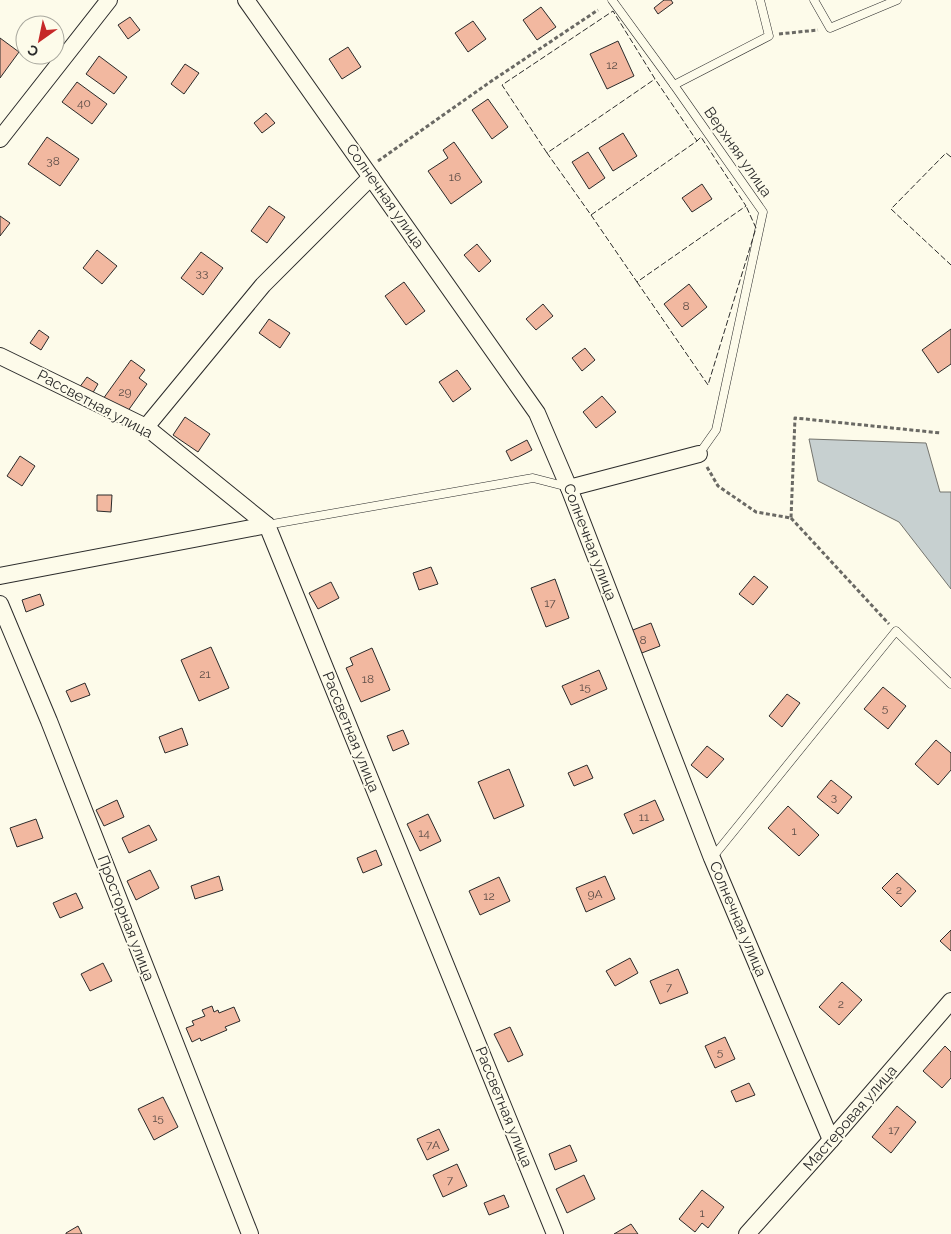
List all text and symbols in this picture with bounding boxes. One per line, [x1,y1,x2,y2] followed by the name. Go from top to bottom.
[15,15,65,65] north arrow
[24,41,41,60] text: С
[606,58,618,72] house number: 12
[77,96,91,110] house number: 40
[700,104,776,200] street label: Верхняя улица
[342,140,428,252] street label: Солнечная улица
[46,154,60,168] house number: 38
[449,170,461,184] house number: 16
[196,266,208,280] house number: 33
[682,299,690,313] house number: 8
[34,366,156,442] street label: Рассветная улица
[118,385,132,399] house number: 29
[559,481,621,603] street label: Солнечная улица
[544,596,556,610] house number: 17
[639,633,647,647] house number: 8
[199,667,211,681] house number: 21
[319,669,383,795] street label: Рассветная улица
[362,672,374,686] house number: 18
[579,680,591,694] house number: 15
[882,701,889,715] house number: 5
[831,790,837,804] house number: 3
[639,810,649,824] house number: 11
[791,824,797,838] house number: 1
[418,826,430,840] house number: 14
[94,853,158,983] street label: Просторная улица
[706,859,770,979] street label: Солнечная улица
[896,883,902,897] house number: 2
[587,887,603,901] house number: 9А
[483,889,495,903] house number: 12
[666,980,673,994] house number: 7
[838,997,844,1011] house number: 2
[472,1044,536,1170] street label: Рассветная улица
[717,1045,724,1059] house number: 5
[799,1062,901,1174] street label: Мастеровая улица
[152,1111,164,1125] house number: 15
[888,1123,900,1137] house number: 17
[426,1138,440,1152] house number: 7А
[447,1173,454,1187] house number: 7
[699,1206,705,1220] house number: 1

